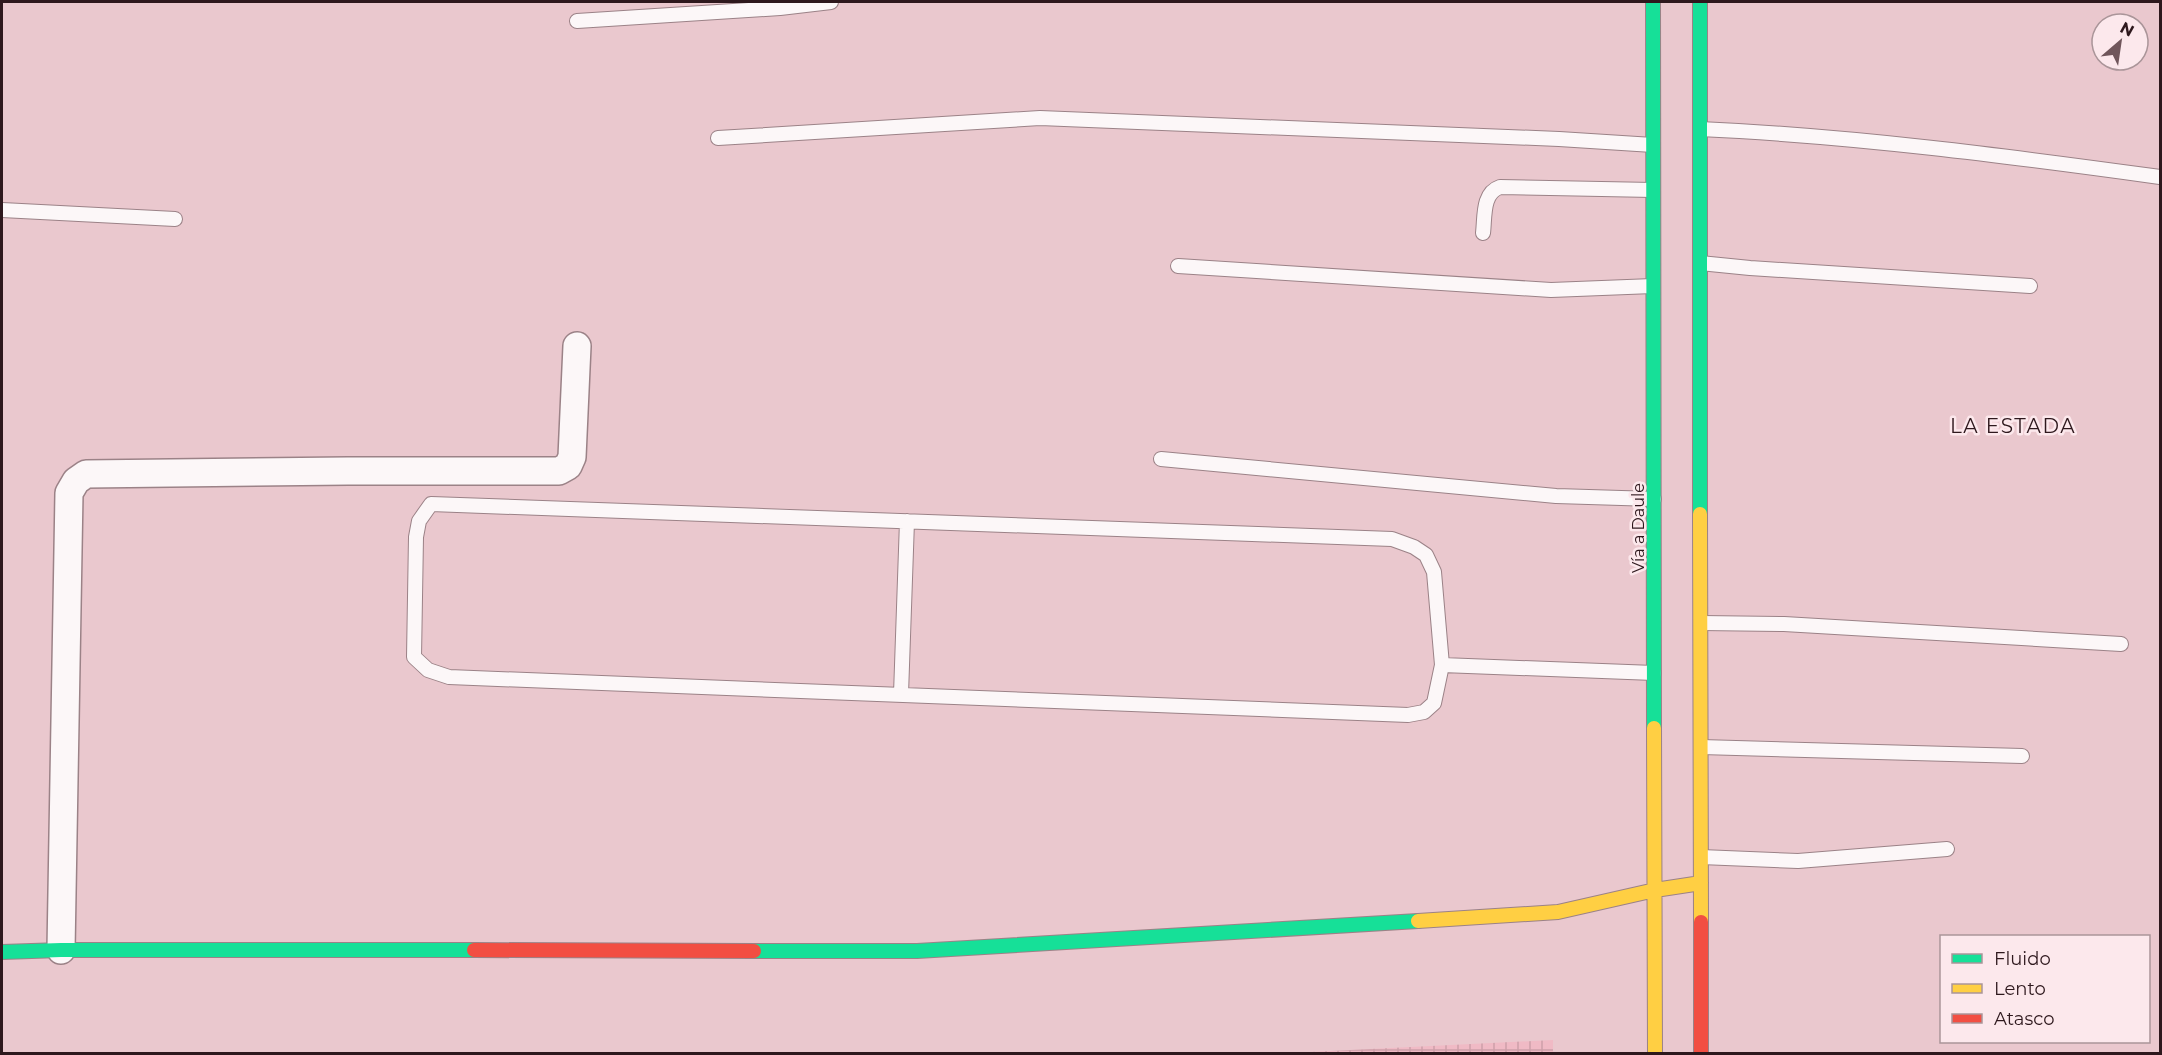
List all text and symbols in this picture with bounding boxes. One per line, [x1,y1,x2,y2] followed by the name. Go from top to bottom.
[2090,12,2150,72] north arrow
[2117,18,2137,41] text: N
[1950,414,2076,438] district label: LA ESTADA
[1629,483,1648,573] street label: Vía a Daule
[1940,935,2150,1043] legend
[1994,948,2051,970] text: Fluido
[1994,978,2046,1000] text: Lento
[1994,1008,2054,1030] text: Atasco

